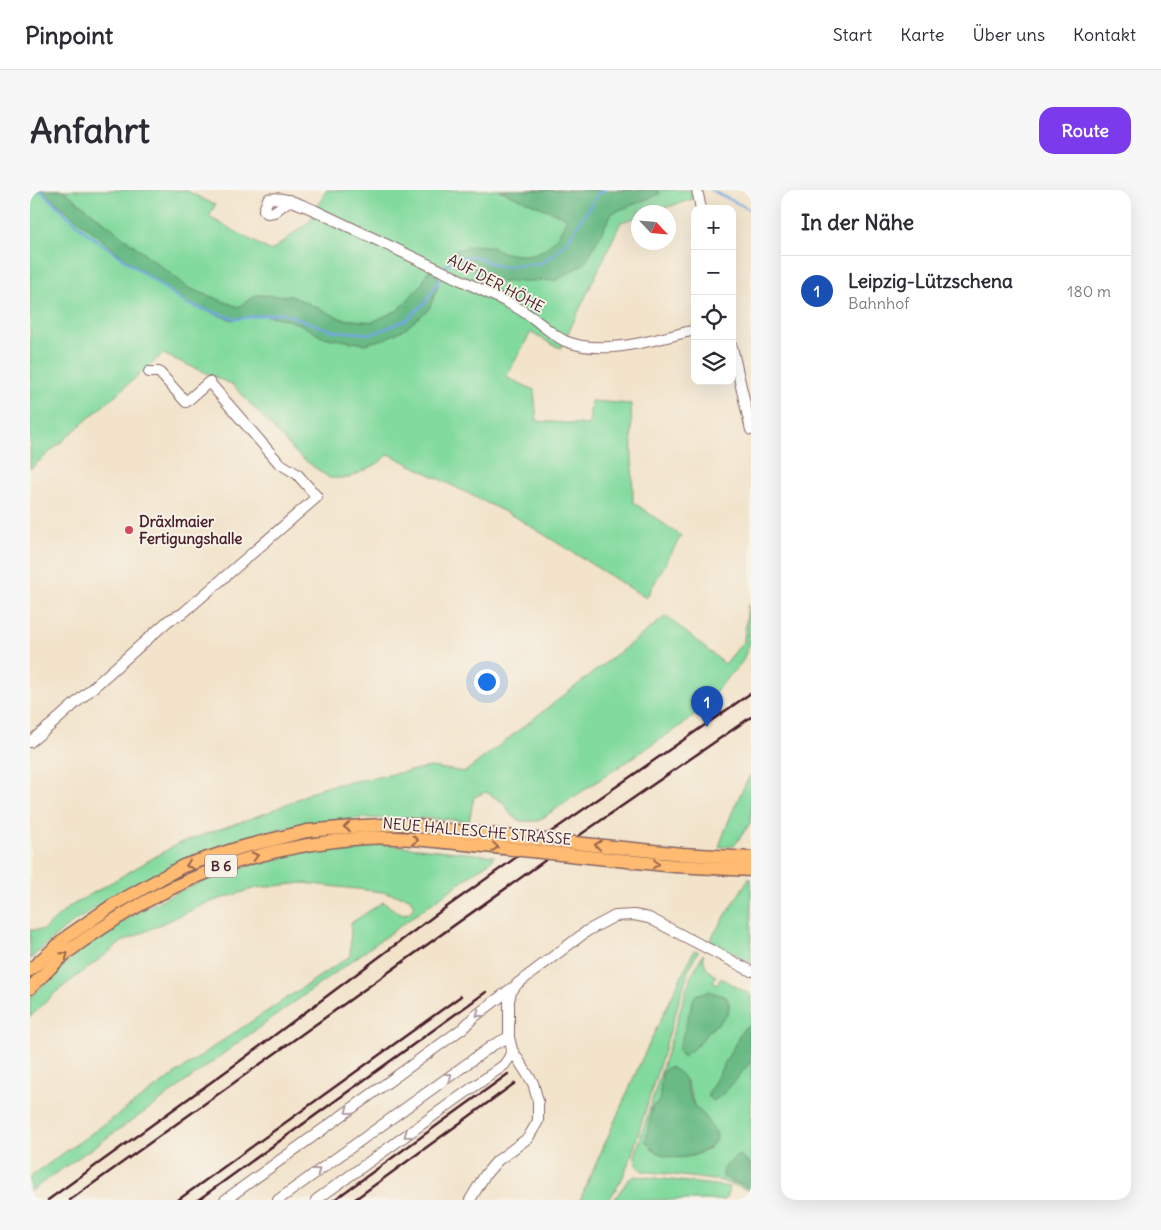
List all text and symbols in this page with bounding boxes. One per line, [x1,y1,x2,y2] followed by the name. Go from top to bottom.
[25,20,113,50] text: Pinpoint
[833,23,872,46] text: Start
[900,23,945,46] text: Karte
[973,23,1045,46] text: Über uns
[1073,23,1136,46] text: Kontakt
[1039,107,1131,154] button: Route
[30,108,150,152] text: Anfahrt
[631,205,676,250] north arrow
[691,205,736,385] map controls
[691,205,736,250] button: +
[801,209,914,236] text: In der Nähe
[445,250,548,316] street label: AUF DER HÖHE
[691,250,736,295] button: −
[848,269,1013,293] text: Leipzig-Lützschena
[814,281,820,301] text: 1
[1067,281,1111,301] text: 180 m
[848,293,909,313] text: Bahnhof
[691,295,736,340] button: locate
[691,340,736,385] button: layers
[139,512,242,549] place label: Dräxlmaier Fertigungshalle
[123,524,135,536] marker: Dräxlmaier Fertigungshalle
[474,669,500,695] your location
[691,686,723,727] pin: 1
[382,813,572,849] street label: NEUE HALLESCHE STRASSE
[342,821,350,832] one-way arrow
[412,835,420,846] one-way arrow
[594,840,602,851] one-way arrow
[491,841,499,852] one-way arrow
[250,851,259,862] one-way arrow
[205,854,237,878] road number: B 6
[653,858,661,869] one-way arrow
[186,859,194,869] one-way arrow
[60,951,69,960] one-way arrow
[476,1009,485,1017] one-way arrow
[443,1073,453,1082] one-way arrow
[344,1105,354,1114] one-way arrow
[403,1129,413,1138] one-way arrow
[311,1169,320,1177] one-way arrow

